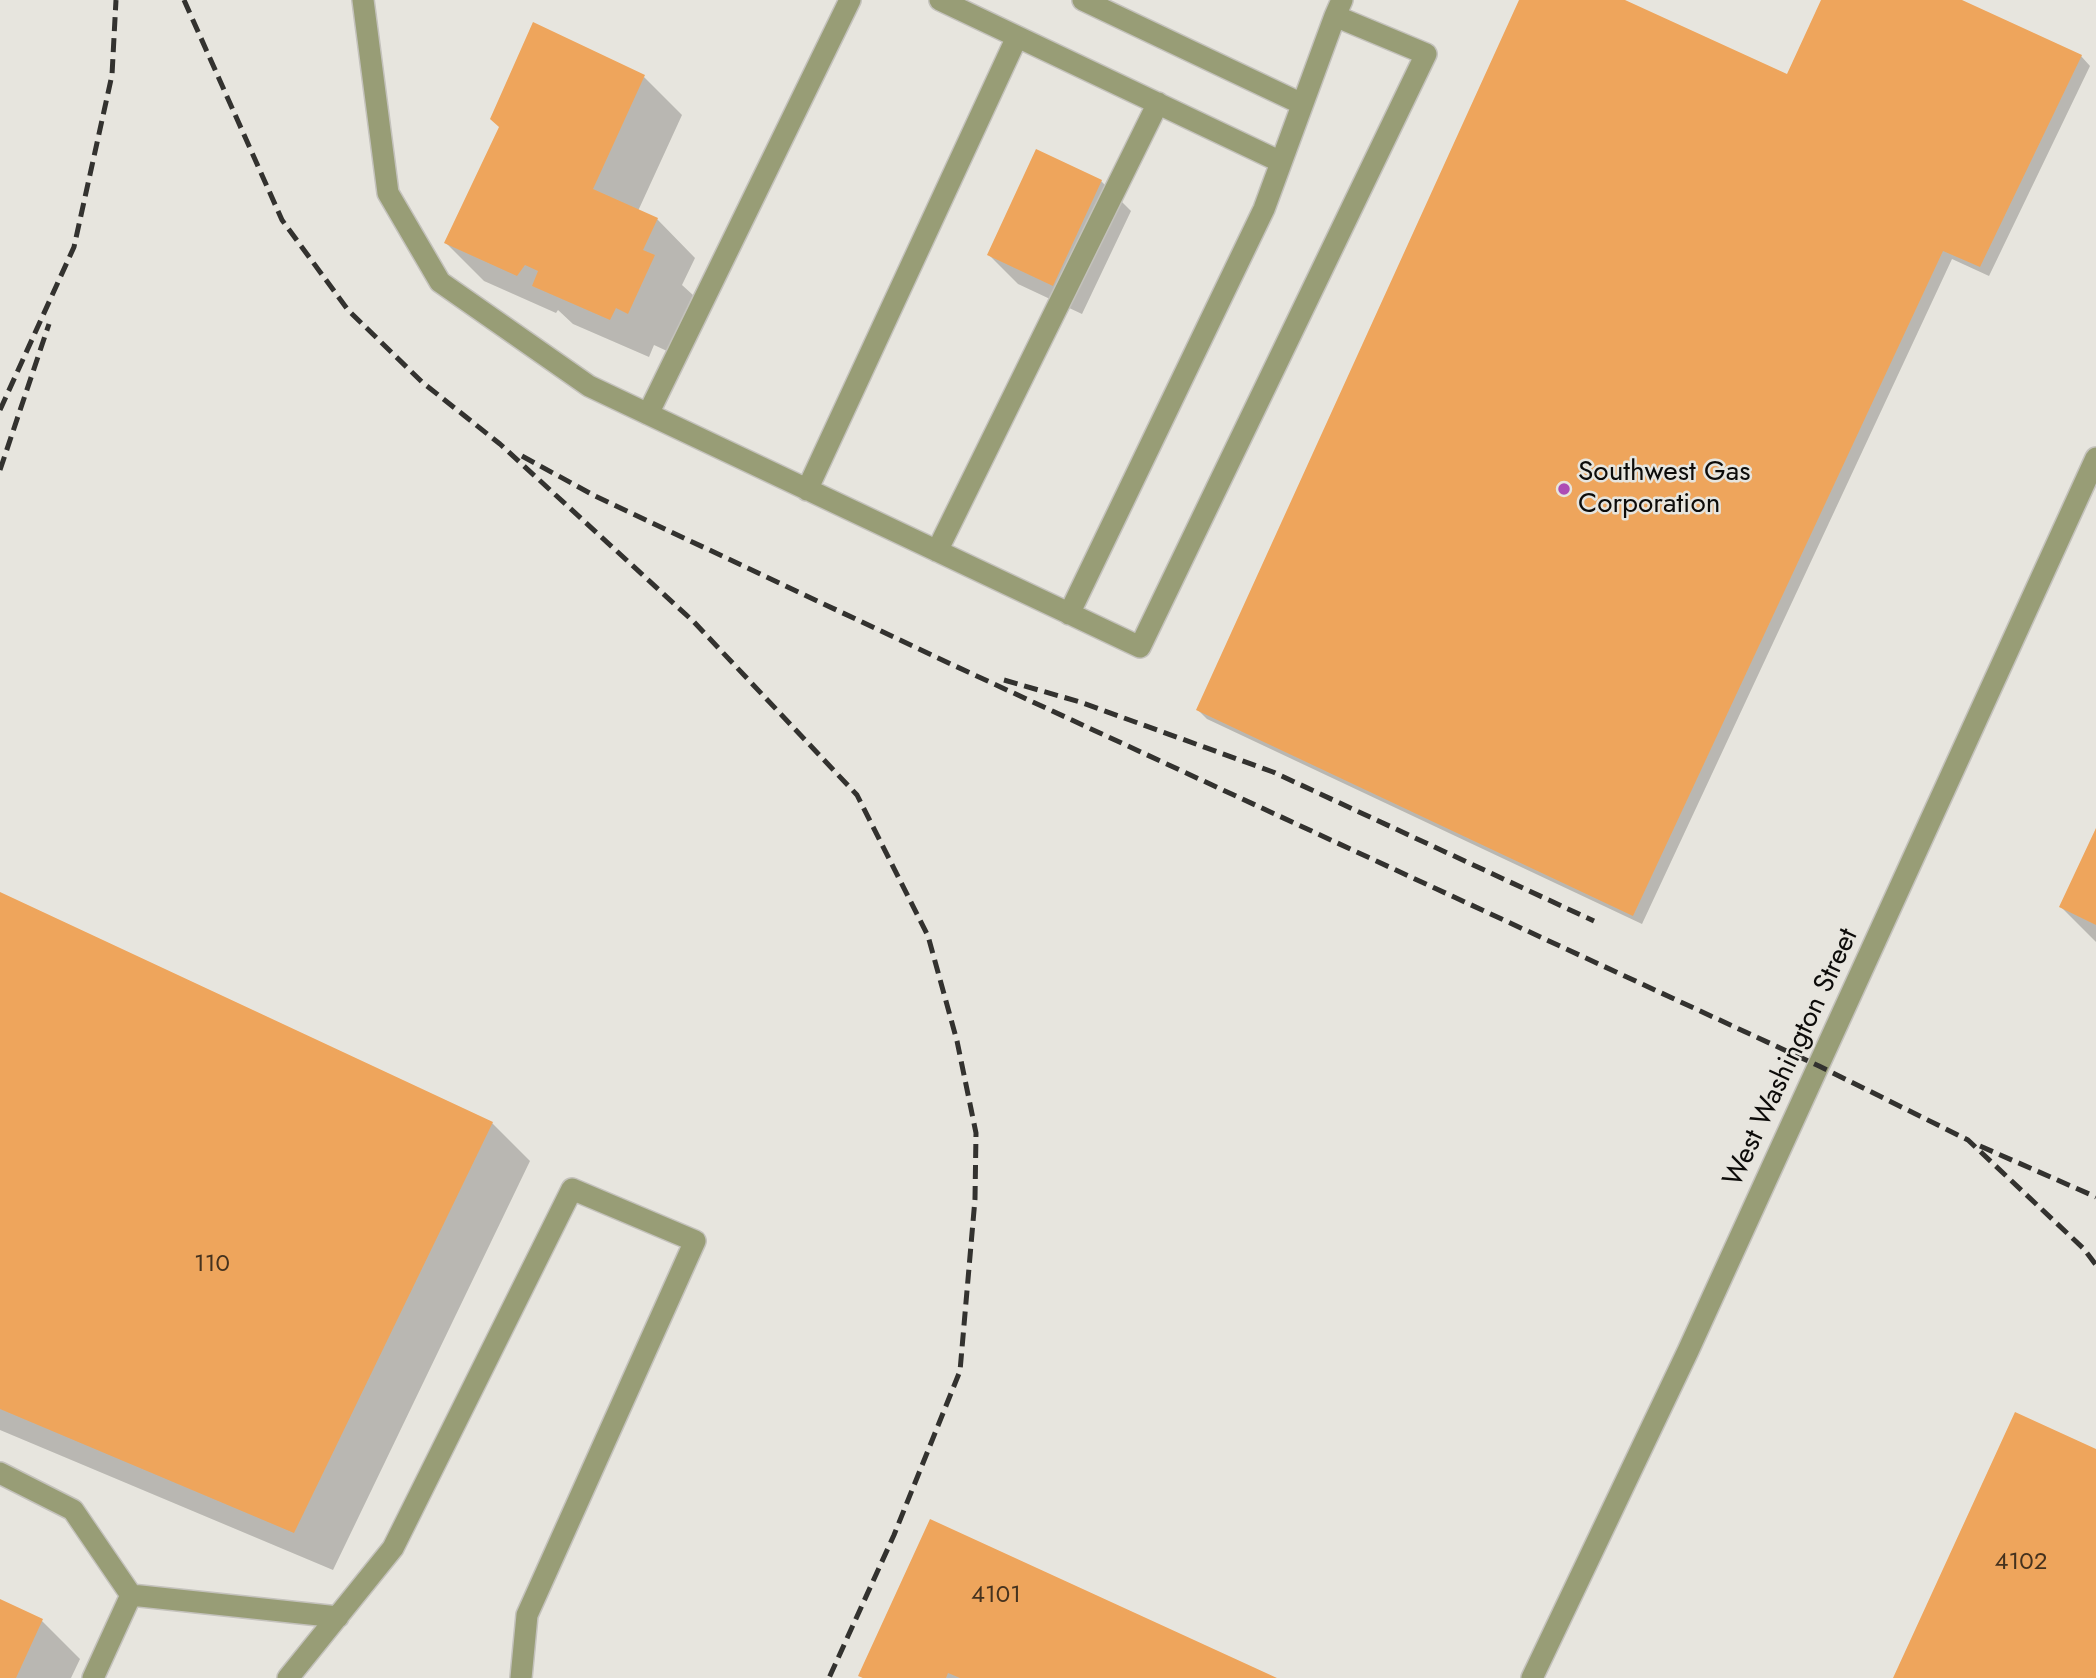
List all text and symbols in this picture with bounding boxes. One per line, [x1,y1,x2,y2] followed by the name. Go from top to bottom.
[1578,456,1751,522] place label: Southwest Gas Corporation
[1556,481,1572,497] marker: Southwest Gas Corporation
[1717,924,1867,1192] street label: West Washington Street
[194,1251,230,1279] house number: 110
[1995,1549,2047,1577] house number: 4102
[971,1582,1021,1610] house number: 4101

